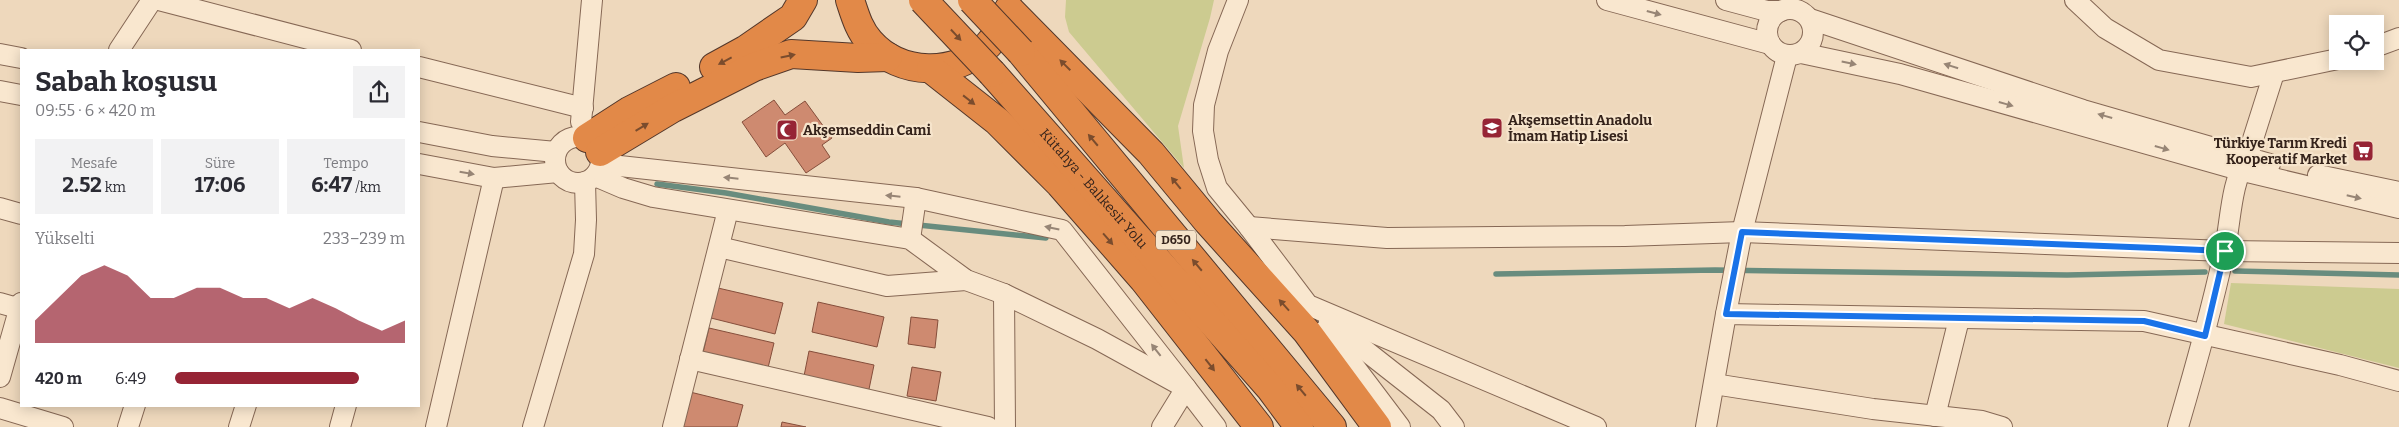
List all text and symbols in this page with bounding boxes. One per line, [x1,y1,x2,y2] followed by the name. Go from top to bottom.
[1647,9,1662,17] one-way arrow
[2329,15,2384,70] map controls
[2329,15,2384,70] button: locate
[950,29,962,41] one-way arrow
[780,52,796,60] one-way arrow
[717,57,732,65] one-way arrow
[1841,59,1856,67] one-way arrow
[1059,60,1071,72] one-way arrow
[1943,62,1958,69] one-way arrow
[35,65,217,98] text: Sabah koşusu
[353,66,405,118] button: share
[962,94,975,105] one-way arrow
[35,101,156,120] text: 09:55 · 6 × 420 m
[1999,101,2014,109] one-way arrow
[1508,112,1652,145] place label: Akşemsettin Anadolu İmam Hatip Lisesi
[2097,112,2112,120] one-way arrow
[1480,116,1504,140] school or university icon: Akşemsettin Anadolu İmam Hatip Lisesi
[775,118,799,142] mosque icon: Akşemseddin Cami
[636,122,649,131] one-way arrow
[803,122,931,139] place label: Akşemseddin Cami
[1036,125,1151,253] street label: Kütahya - Balıkesir Yolu
[1088,133,1099,146] one-way arrow
[2214,135,2348,168] place label: Türkiye Tarım Kredi Kooperatif Market
[2351,139,2375,163] supermarket icon: Türkiye Tarım Kredi Kooperatif Market
[2155,145,2170,153] one-way arrow
[71,155,117,172] text: Mesafe
[205,155,235,172] text: Süre
[324,155,368,172] text: Tempo
[459,170,475,178] one-way arrow
[62,172,102,198] text: 2.52
[195,172,245,198] text: 17:06
[311,172,352,198] text: 6:47
[723,174,739,182] one-way arrow
[1171,177,1182,190] one-way arrow
[102,179,126,196] text: km
[352,179,381,196] text: /km
[885,192,901,200] one-way arrow
[2346,193,2361,201] one-way arrow
[1044,223,1060,231] one-way arrow
[35,229,95,248] text: Yükselti
[323,229,405,248] text: 233–239 m
[1156,230,1196,250] road number: D650
[2204,230,2246,272] pin
[1102,232,1114,244] one-way arrow
[2211,237,2239,265] icon: arrive
[1192,258,1203,271] one-way arrow
[1278,299,1289,312] one-way arrow
[1151,343,1161,357] one-way arrow
[1205,358,1216,371] one-way arrow
[35,369,82,388] text: 420 m
[115,369,147,388] text: 6:49
[1295,384,1307,396] one-way arrow

